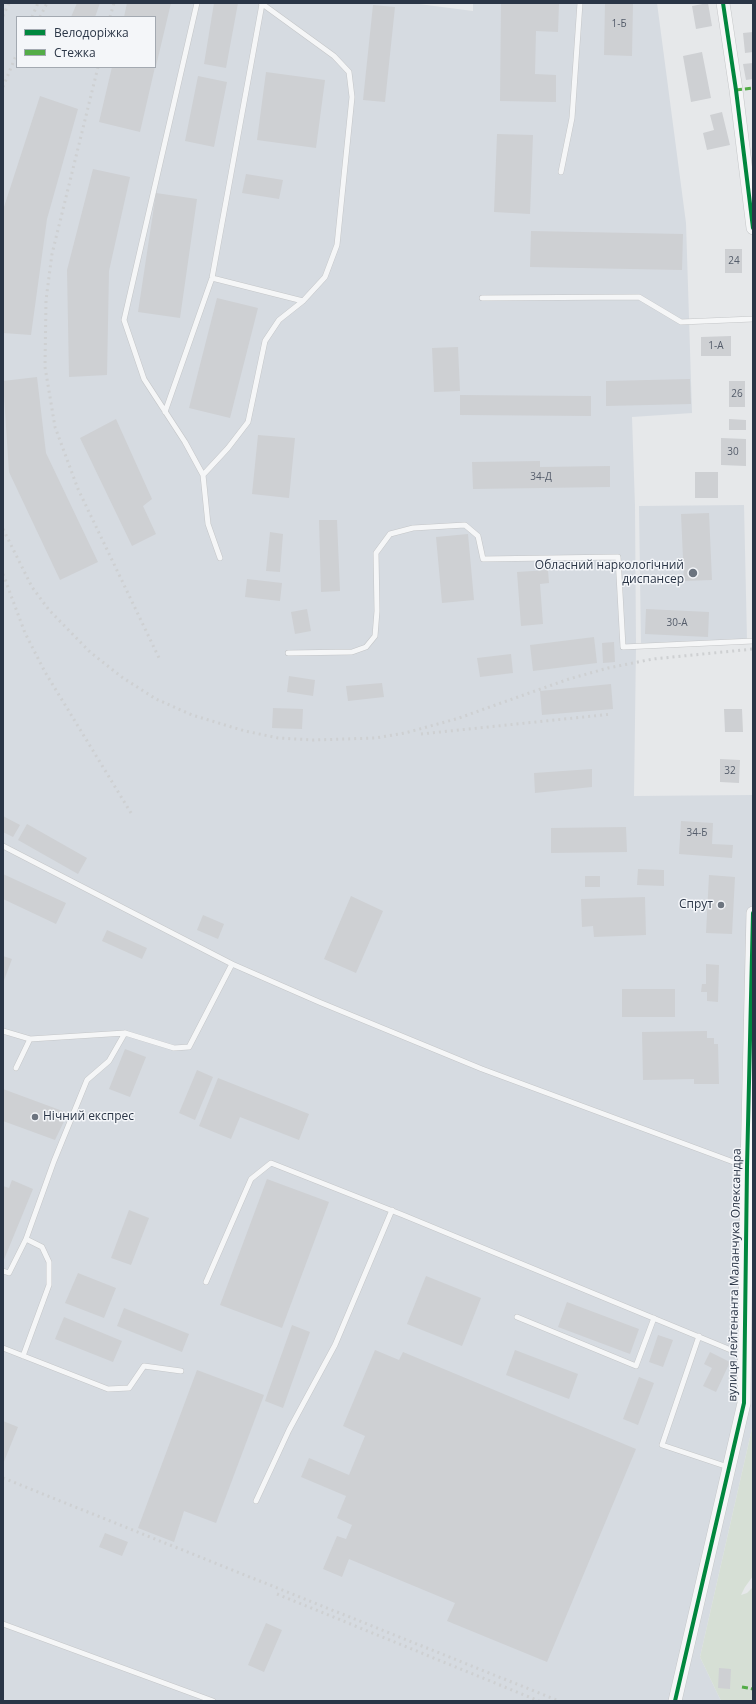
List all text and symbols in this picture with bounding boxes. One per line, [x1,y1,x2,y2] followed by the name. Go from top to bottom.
[16,16,156,68] legend
[611,18,627,30] house number: 1-Б
[54,24,129,41] text: Велодоріжка
[54,44,96,61] text: Стежка
[728,255,740,267] house number: 24
[708,340,724,352] house number: 1-А
[731,388,743,400] house number: 26
[727,446,739,458] house number: 30
[530,471,552,483] house number: 34-Д
[535,559,684,587] place label: Обласний наркологічний диспансер
[687,567,699,579] marker: Обласний наркологічний диспансер
[667,617,687,629] house number: 30-А
[724,765,736,777] house number: 32
[687,827,707,839] house number: 34-Б
[679,898,713,912] place label: Спрут
[716,900,726,910] marker: Спрут
[43,1110,134,1124] place label: Нічний експрес
[30,1112,40,1122] marker: Нічний експрес
[726,1148,744,1402] street label: вулиця лейтенанта Маланчука Олександра

